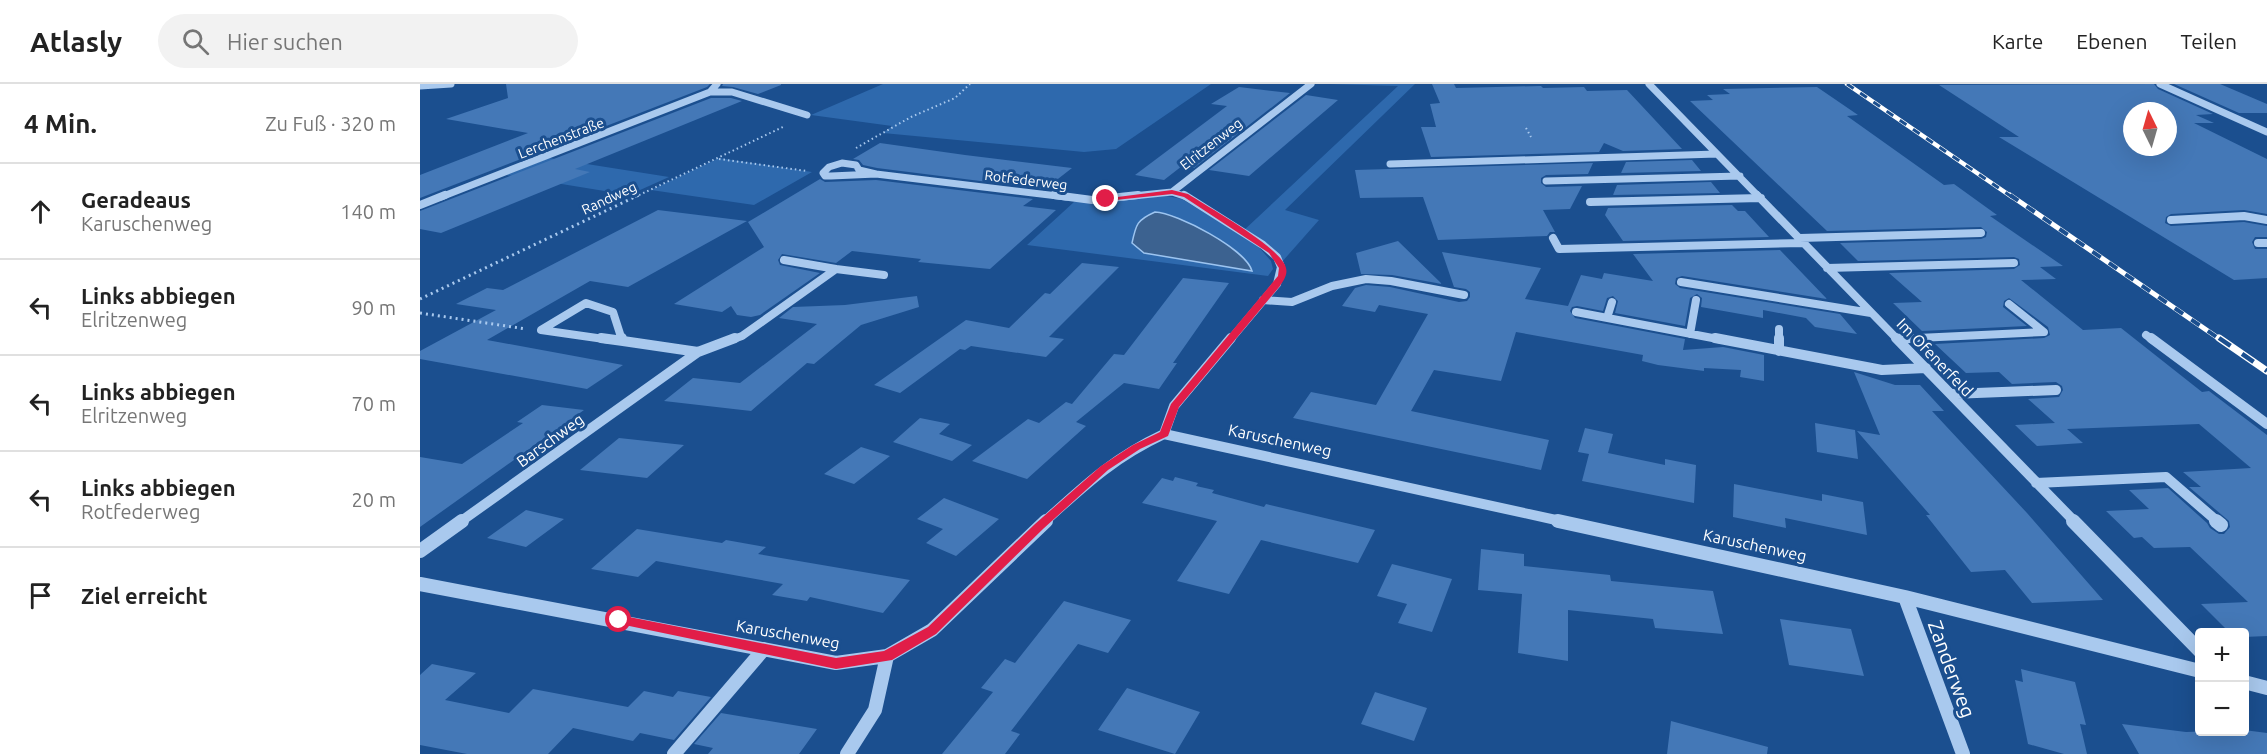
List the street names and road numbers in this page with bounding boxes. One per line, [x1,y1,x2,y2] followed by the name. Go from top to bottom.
[516,114,606,162] street label: Lerchenstraße
[1177,115,1245,173] street label: Elritzenweg
[984,167,1068,193] street label: Rotfederweg
[579,178,639,218] street label: Randweg
[1893,314,1977,400] street label: Im Ofenerfeld
[513,410,587,470] street label: Barschweg
[1227,420,1333,460] street label: Karuschenweg
[1702,525,1808,565] street label: Karuschenweg
[735,616,841,652] street label: Karuschenweg
[1924,617,1980,721] street label: Zanderweg

